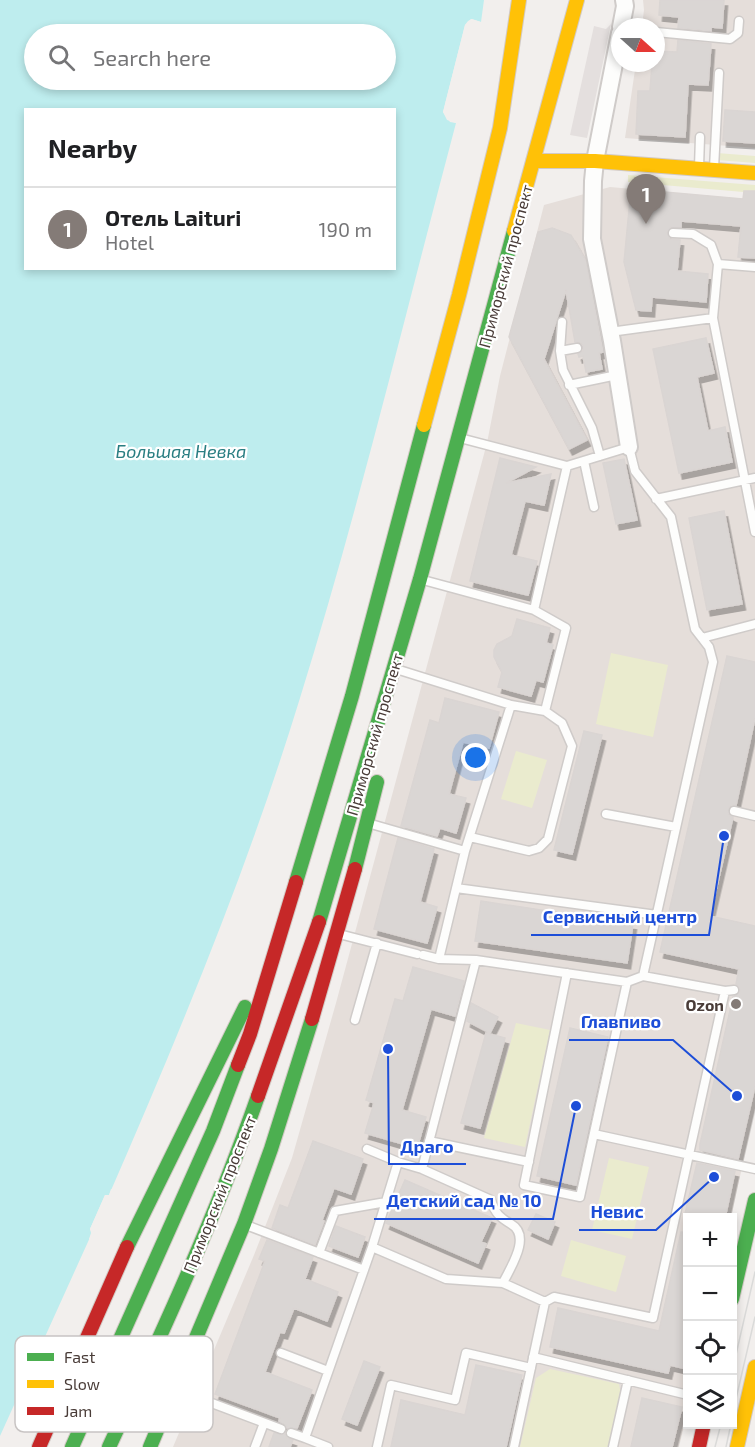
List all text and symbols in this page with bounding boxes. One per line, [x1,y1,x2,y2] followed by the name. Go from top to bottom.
[611,18,665,72] north arrow
[24,24,396,90] search box
[45,41,78,74] icon: search
[93,44,211,70] text: Search here
[48,132,137,163] text: Nearby
[626,174,666,224] pin: 1
[474,182,536,350] street label: Приморский проспект
[105,204,241,230] text: Отель Laituri
[63,217,72,241] text: 1
[319,217,372,241] text: 190 m
[105,230,154,254] text: Hotel
[116,440,246,462] water label: Большая Невка
[342,650,406,818] street label: Приморский проспект
[461,743,490,772] your location
[531,899,709,935] callout: Сервисный центр
[543,905,697,927] text: Сервисный центр
[686,995,724,1014] place label: Ozon
[729,997,743,1011] marker: Ozon
[569,1004,673,1040] callout: Главпиво
[581,1010,661,1032] text: Главпиво
[179,1112,259,1276] street label: Приморский проспект
[389,1128,466,1164] callout: Драго
[400,1135,454,1157] text: Драго
[374,1183,553,1219] callout: Детский сад № 10
[386,1189,542,1211] text: Детский сад № 10
[579,1194,656,1230] callout: Невис
[590,1200,644,1222] text: Невис
[683,1213,737,1429] map controls
[683,1213,737,1267] button: +
[683,1267,737,1321] button: −
[683,1321,737,1375] button: locate
[15,1336,213,1432] legend
[64,1347,95,1366] text: Fast
[64,1374,100,1393] text: Slow
[683,1375,737,1429] button: layers
[64,1401,92,1420] text: Jam

